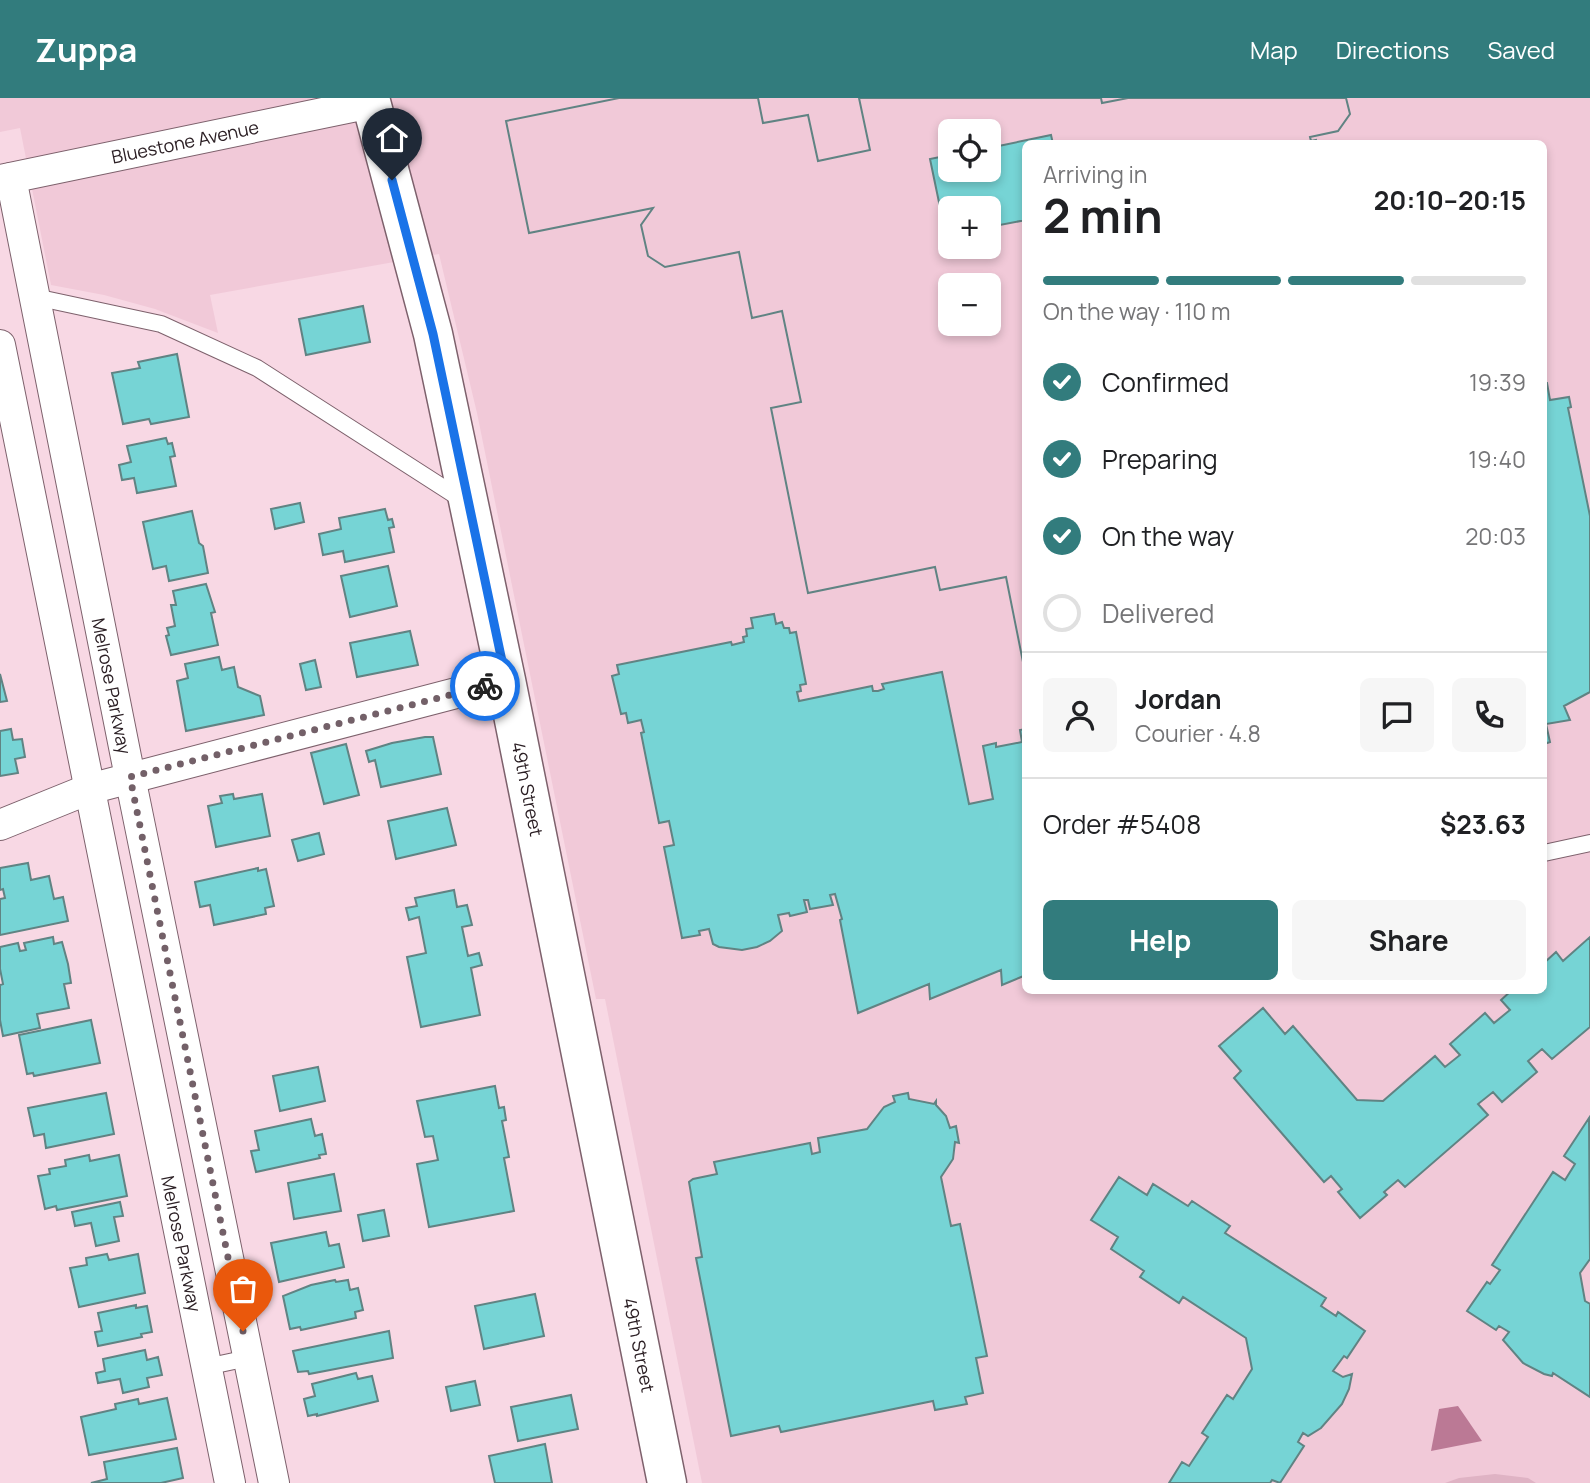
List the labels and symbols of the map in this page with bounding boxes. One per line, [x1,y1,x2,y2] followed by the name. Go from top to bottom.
[362,108,422,180] pin
[109,115,261,169] street label: Bluestone Avenue
[87,616,137,757] street label: Melrose Parkway
[450,651,520,721] courier
[507,739,549,838] street label: 49th Street
[156,1174,207,1315] street label: Melrose Parkway
[213,1259,273,1331] pin
[618,1295,661,1394] street label: 49th Street

